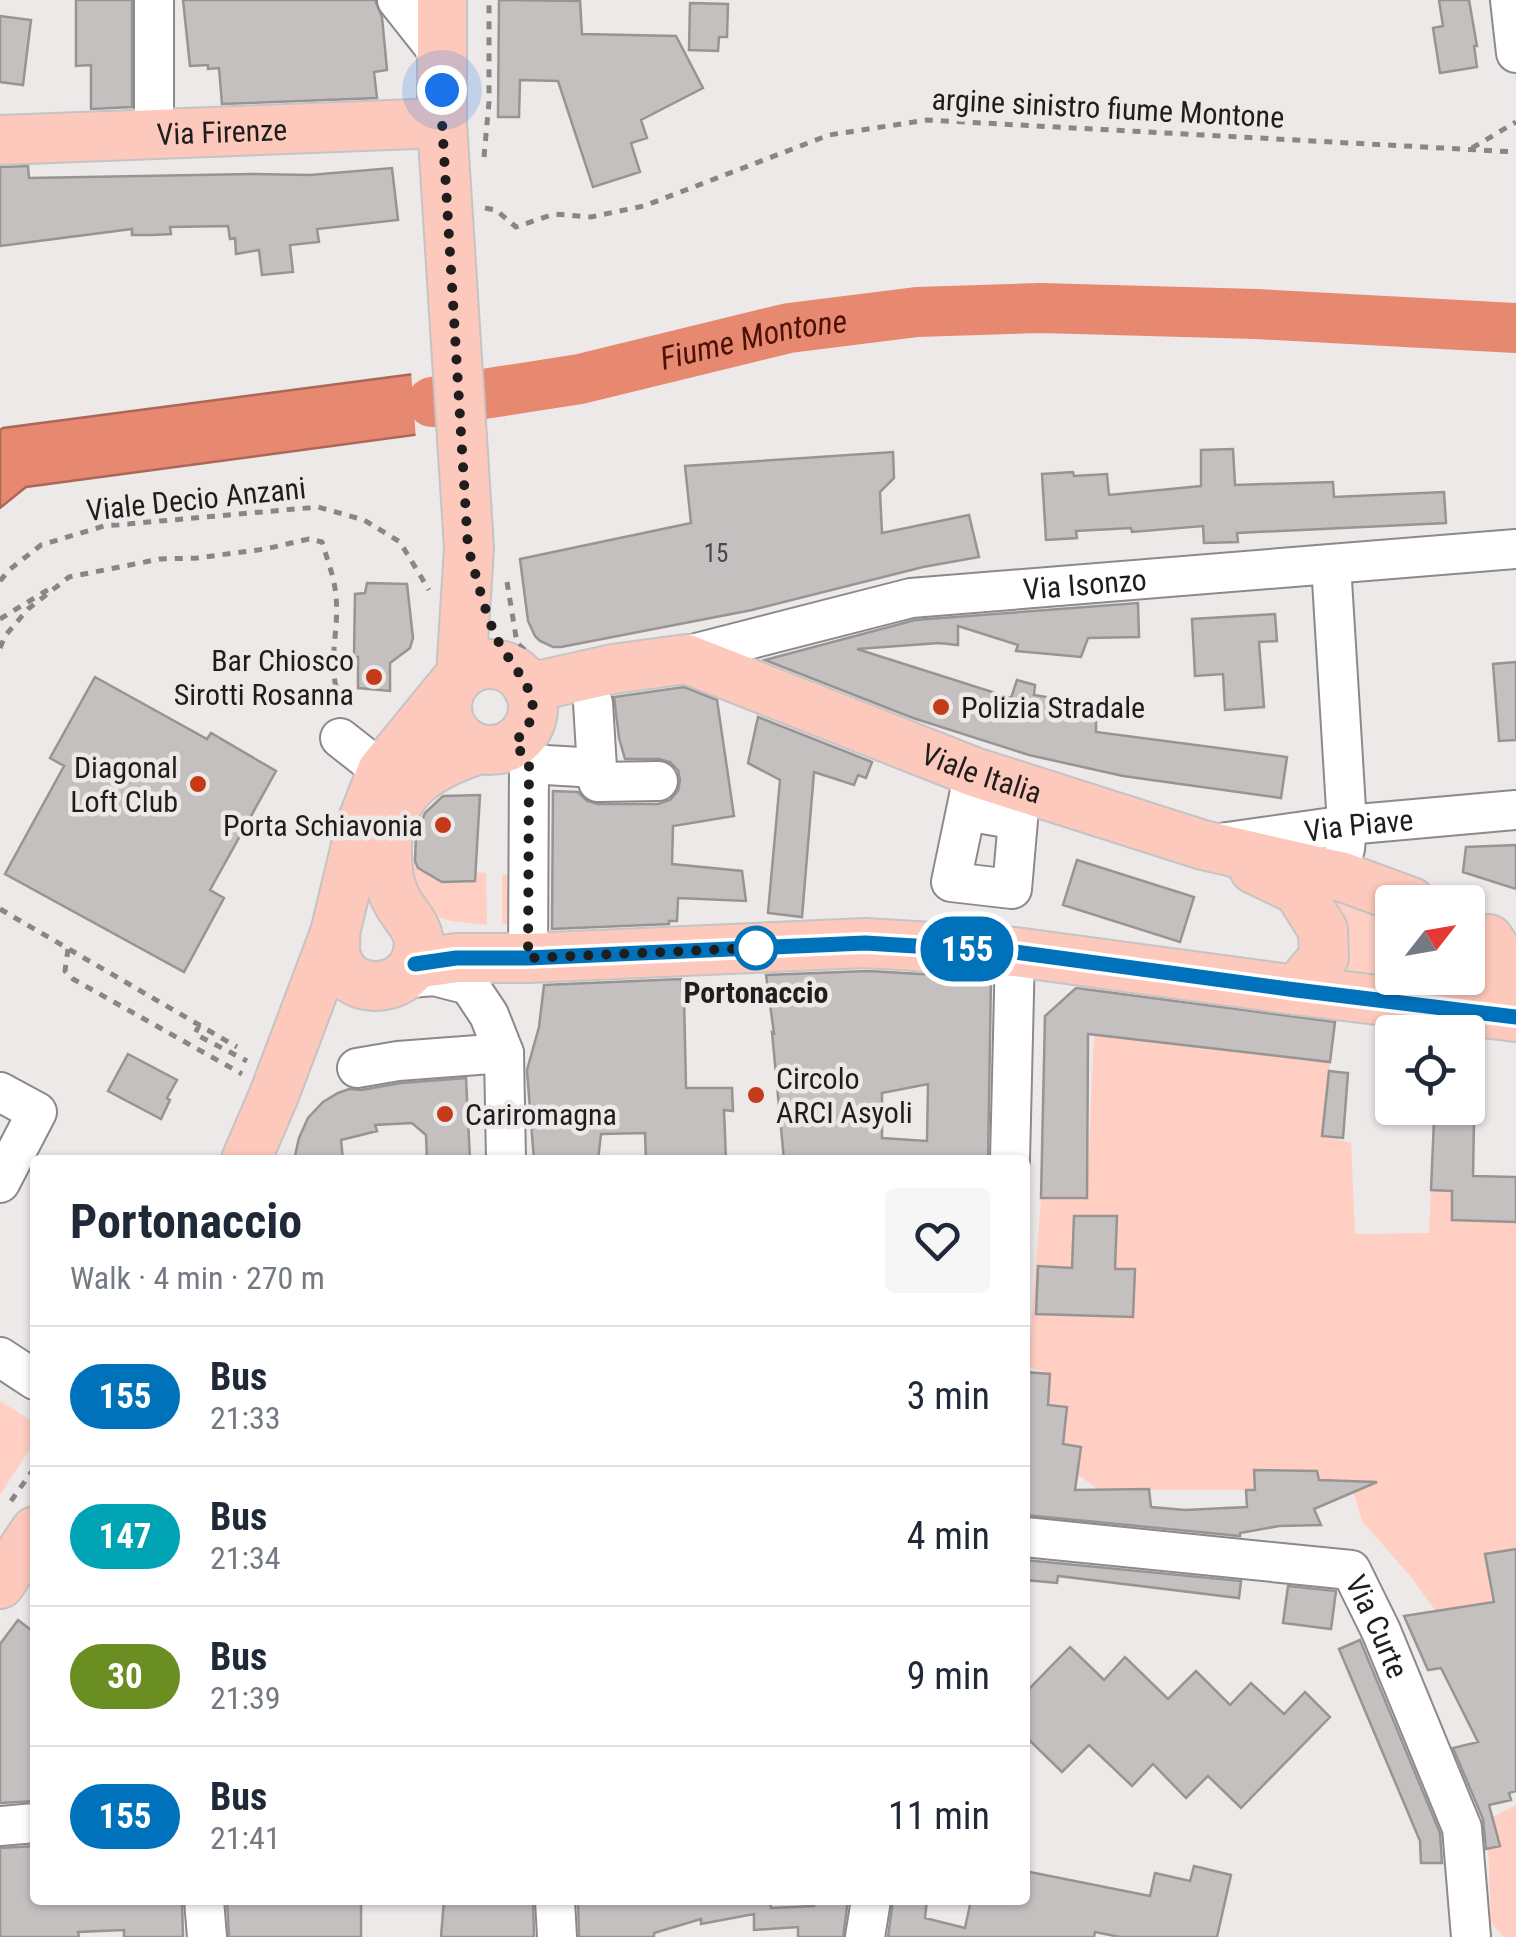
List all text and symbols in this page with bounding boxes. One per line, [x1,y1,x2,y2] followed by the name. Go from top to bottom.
[417,65,467,115] your location
[931,81,1285,135] street label: argine sinistro fiume Montone
[156,111,288,151] street label: Via Firenze
[656,302,849,378] water label: Fiume Montone
[84,470,308,528] street label: Viale Decio Anzani
[704,539,728,568] house number: 15
[1022,561,1148,606] street label: Via Isonzo
[174,643,354,712] place label: Bar Chiosco Sirotti Rosanna
[363,666,385,688] marker: Bar Chiosco Sirotti Rosanna
[961,690,1145,725] place label: Polizia Stradale
[930,696,952,718] marker: Polizia Stradale
[917,736,1046,810] street label: Viale Italia
[70,750,178,819] place label: Diagonal Loft Club
[187,773,209,795] marker: Diagonal Loft Club
[1302,802,1415,848] street label: Via Piave
[223,808,423,843] place label: Porta Schiavonia
[432,814,454,836] marker: Porta Schiavonia
[1375,885,1485,995] north arrow
[1375,885,1485,1125] map controls
[910,916,1024,982] line badge: 155
[735,927,777,969] marker: Portonaccio
[940,929,994,970] text: 155
[683,975,829,1010] place label: Portonaccio
[1375,1015,1485,1125] button: locate
[776,1061,913,1130] place label: Circolo ARCI Asyoli
[745,1084,767,1106] marker: Circolo ARCI Asyoli
[465,1097,617,1132] place label: Cariromagna
[434,1103,456,1125] marker: Cariromagna
[885,1188,990,1293] button: heart
[70,1193,302,1250] text: Portonaccio
[70,1259,325,1297] text: Walk · 4 min · 270 m
[210,1355,267,1399] text: Bus
[907,1374,990,1418] text: 3 min
[98,1376,152,1417] text: 155
[210,1399,281,1437] text: 21:33
[210,1495,267,1539] text: Bus
[907,1514,990,1558] text: 4 min
[98,1516,152,1557] text: 147
[210,1539,281,1577] text: 21:34
[1339,1569,1416,1683] street label: Via Curte
[210,1635,267,1679] text: Bus
[907,1654,990,1698] text: 9 min
[107,1656,143,1697] text: 30
[210,1679,281,1717] text: 21:39
[210,1775,267,1819] text: Bus
[888,1794,990,1838] text: 11 min
[98,1796,152,1837] text: 155
[210,1819,281,1857] text: 21:41

